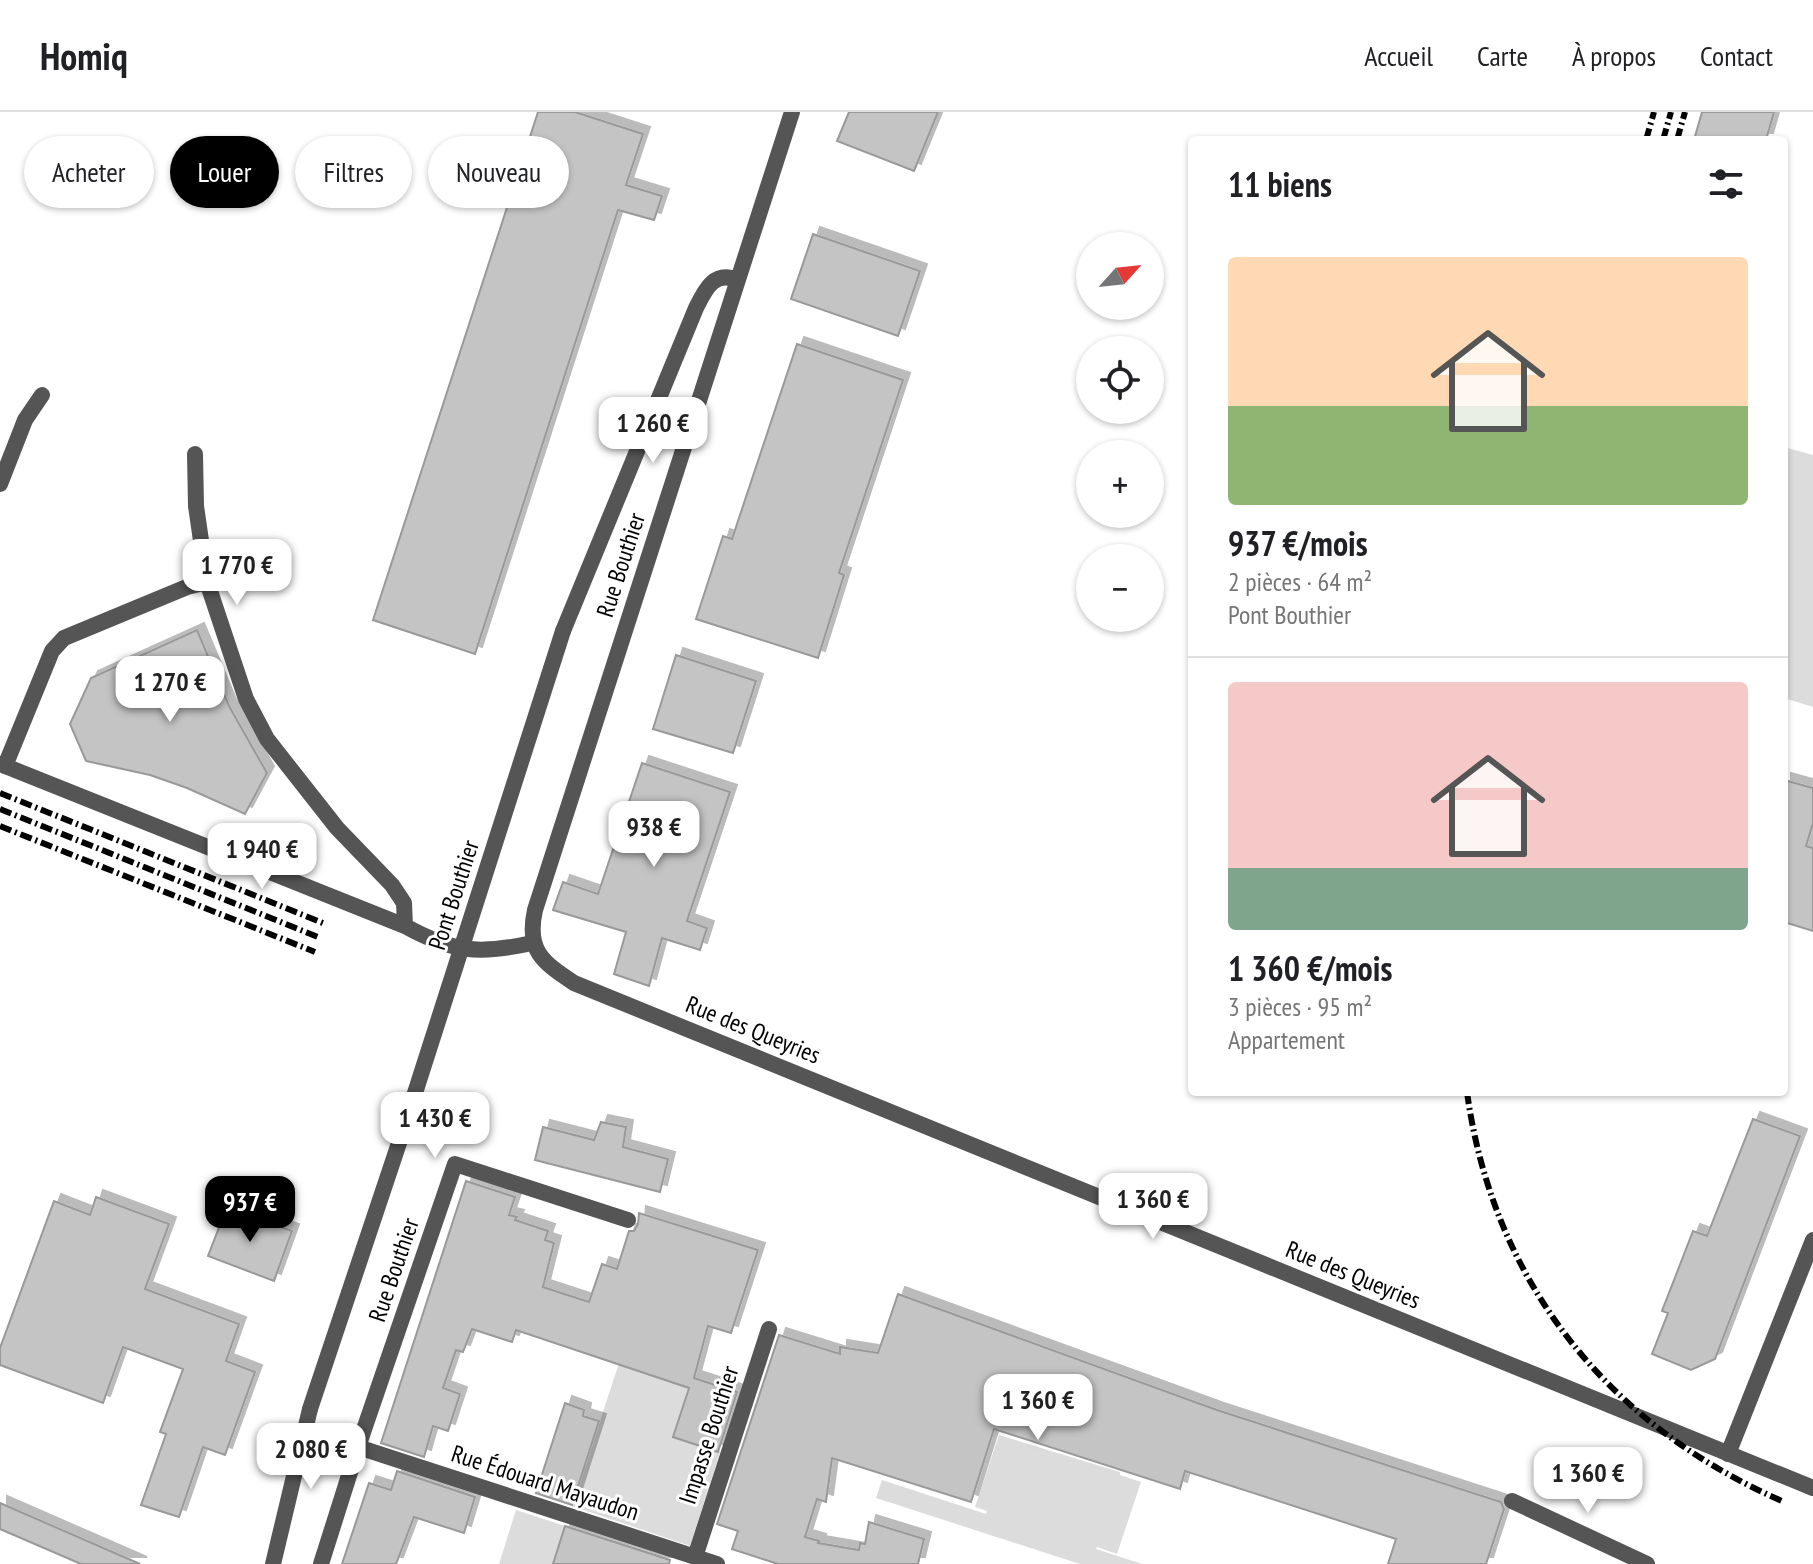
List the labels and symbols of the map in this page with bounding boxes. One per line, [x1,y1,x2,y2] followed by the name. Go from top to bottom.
[1076,232,1164,320] north arrow
[579,397,727,465] pin: 1 260 €
[589,508,652,621] street label: Rue Bouthier
[163,539,311,607] pin: 1 770 €
[96,656,244,724] pin: 1 270 €
[598,801,710,869] pin: 938 €
[188,823,336,891] pin: 1 940 €
[421,836,486,954] street label: Pont Bouthier
[681,988,825,1071] street label: Rue des Queyries
[361,1092,509,1160] pin: 1 430 €
[1079,1173,1227,1241] pin: 1 360 €
[194,1176,306,1244] pin: 937 €
[361,1213,426,1326] street label: Rue Bouthier
[1281,1233,1425,1316] street label: Rue des Queyries
[672,1361,746,1508] street label: Impasse Bouthier
[964,1374,1112,1442] pin: 1 360 €
[237,1423,385,1491] pin: 2 080 €
[447,1438,643,1527] street label: Rue Édouard Mayaudon
[1514,1447,1662,1515] pin: 1 360 €

